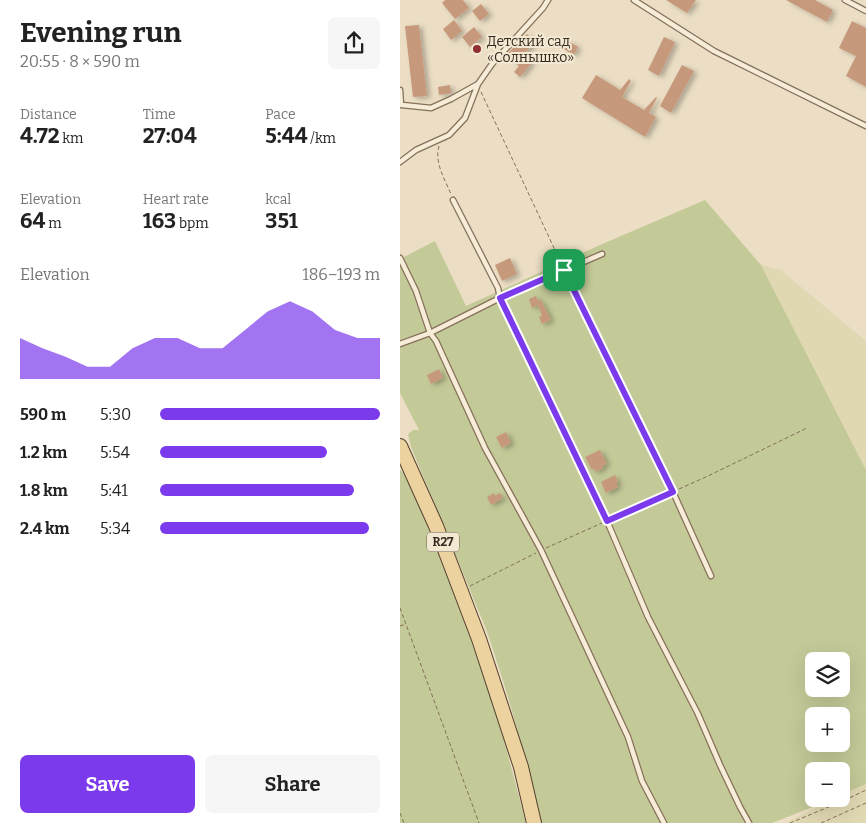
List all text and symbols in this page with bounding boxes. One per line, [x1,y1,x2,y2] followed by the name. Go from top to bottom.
[20,16,181,49] text: Evening run
[328,17,380,69] button: share
[487,33,574,66] place label: Детский сад «Солнышко»
[471,43,483,55] marker: Детский сад «Солнышко»
[20,52,140,71] text: 20:55 · 8 × 590 m
[20,106,77,123] text: Distance
[143,106,176,123] text: Time
[265,106,296,123] text: Pace
[20,123,60,149] text: 4.72
[143,123,197,149] text: 27:04
[265,123,308,149] text: 5:44
[60,130,83,147] text: km
[308,130,336,147] text: /km
[20,191,81,208] text: Elevation
[143,191,209,208] text: Heart rate
[265,191,291,208] text: kcal
[20,208,45,234] text: 64
[143,208,176,234] text: 163
[265,208,298,234] text: 351
[45,215,62,232] text: m
[176,215,209,232] text: bpm
[543,249,585,291] pin
[550,256,578,284] icon: arrive
[20,265,90,284] text: Elevation
[302,265,380,284] text: 186–193 m
[20,405,66,424] text: 590 m
[100,405,131,424] text: 5:30
[20,443,67,462] text: 1.2 km
[100,443,130,462] text: 5:54
[20,481,68,500] text: 1.8 km
[100,481,128,500] text: 5:41
[20,519,70,538] text: 2.4 km
[100,519,130,538] text: 5:34
[427,532,459,552] road number: R27
[805,652,850,807] map controls
[805,652,850,697] button: layers
[805,707,850,752] button: +
[20,755,195,813] button: Save
[205,755,380,813] button: Share
[805,762,850,807] button: −

